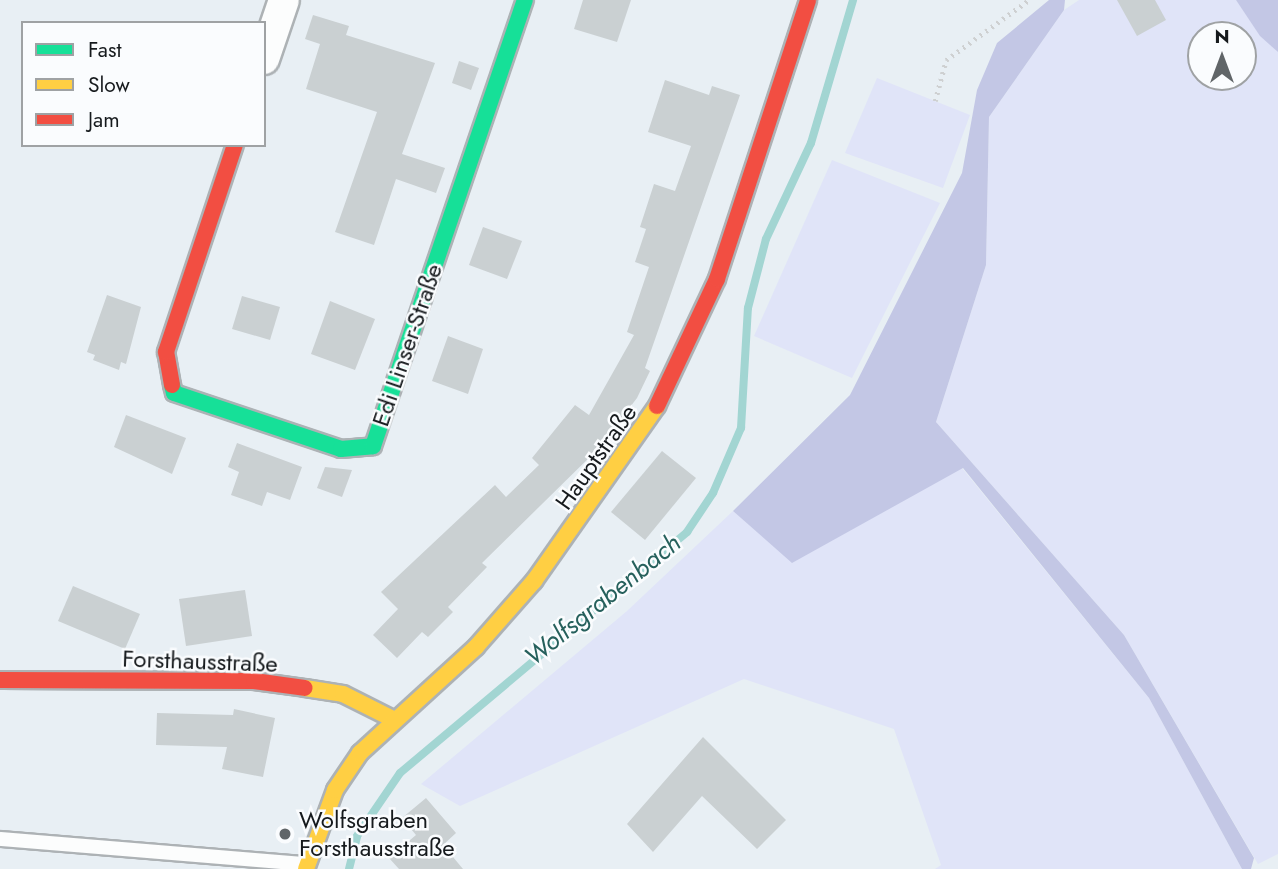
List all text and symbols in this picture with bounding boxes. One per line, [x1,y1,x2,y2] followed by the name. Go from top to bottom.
[21,21,266,147] legend
[1187,21,1257,91] north arrow
[1214,23,1230,50] text: N
[88,35,121,65] text: Fast
[88,70,130,100] text: Slow
[88,105,120,135] text: Jam
[366,260,448,430] street label: Edi Linser-Straße
[549,399,643,515] street label: Hauptstraße
[519,527,687,673] water label: Wolfsgrabenbach
[122,644,278,678] street label: Forsthausstraße
[299,806,455,862] place label: Wolfsgraben Forsthausstraße
[277,826,293,842] marker: Wolfsgraben Forsthausstraße

